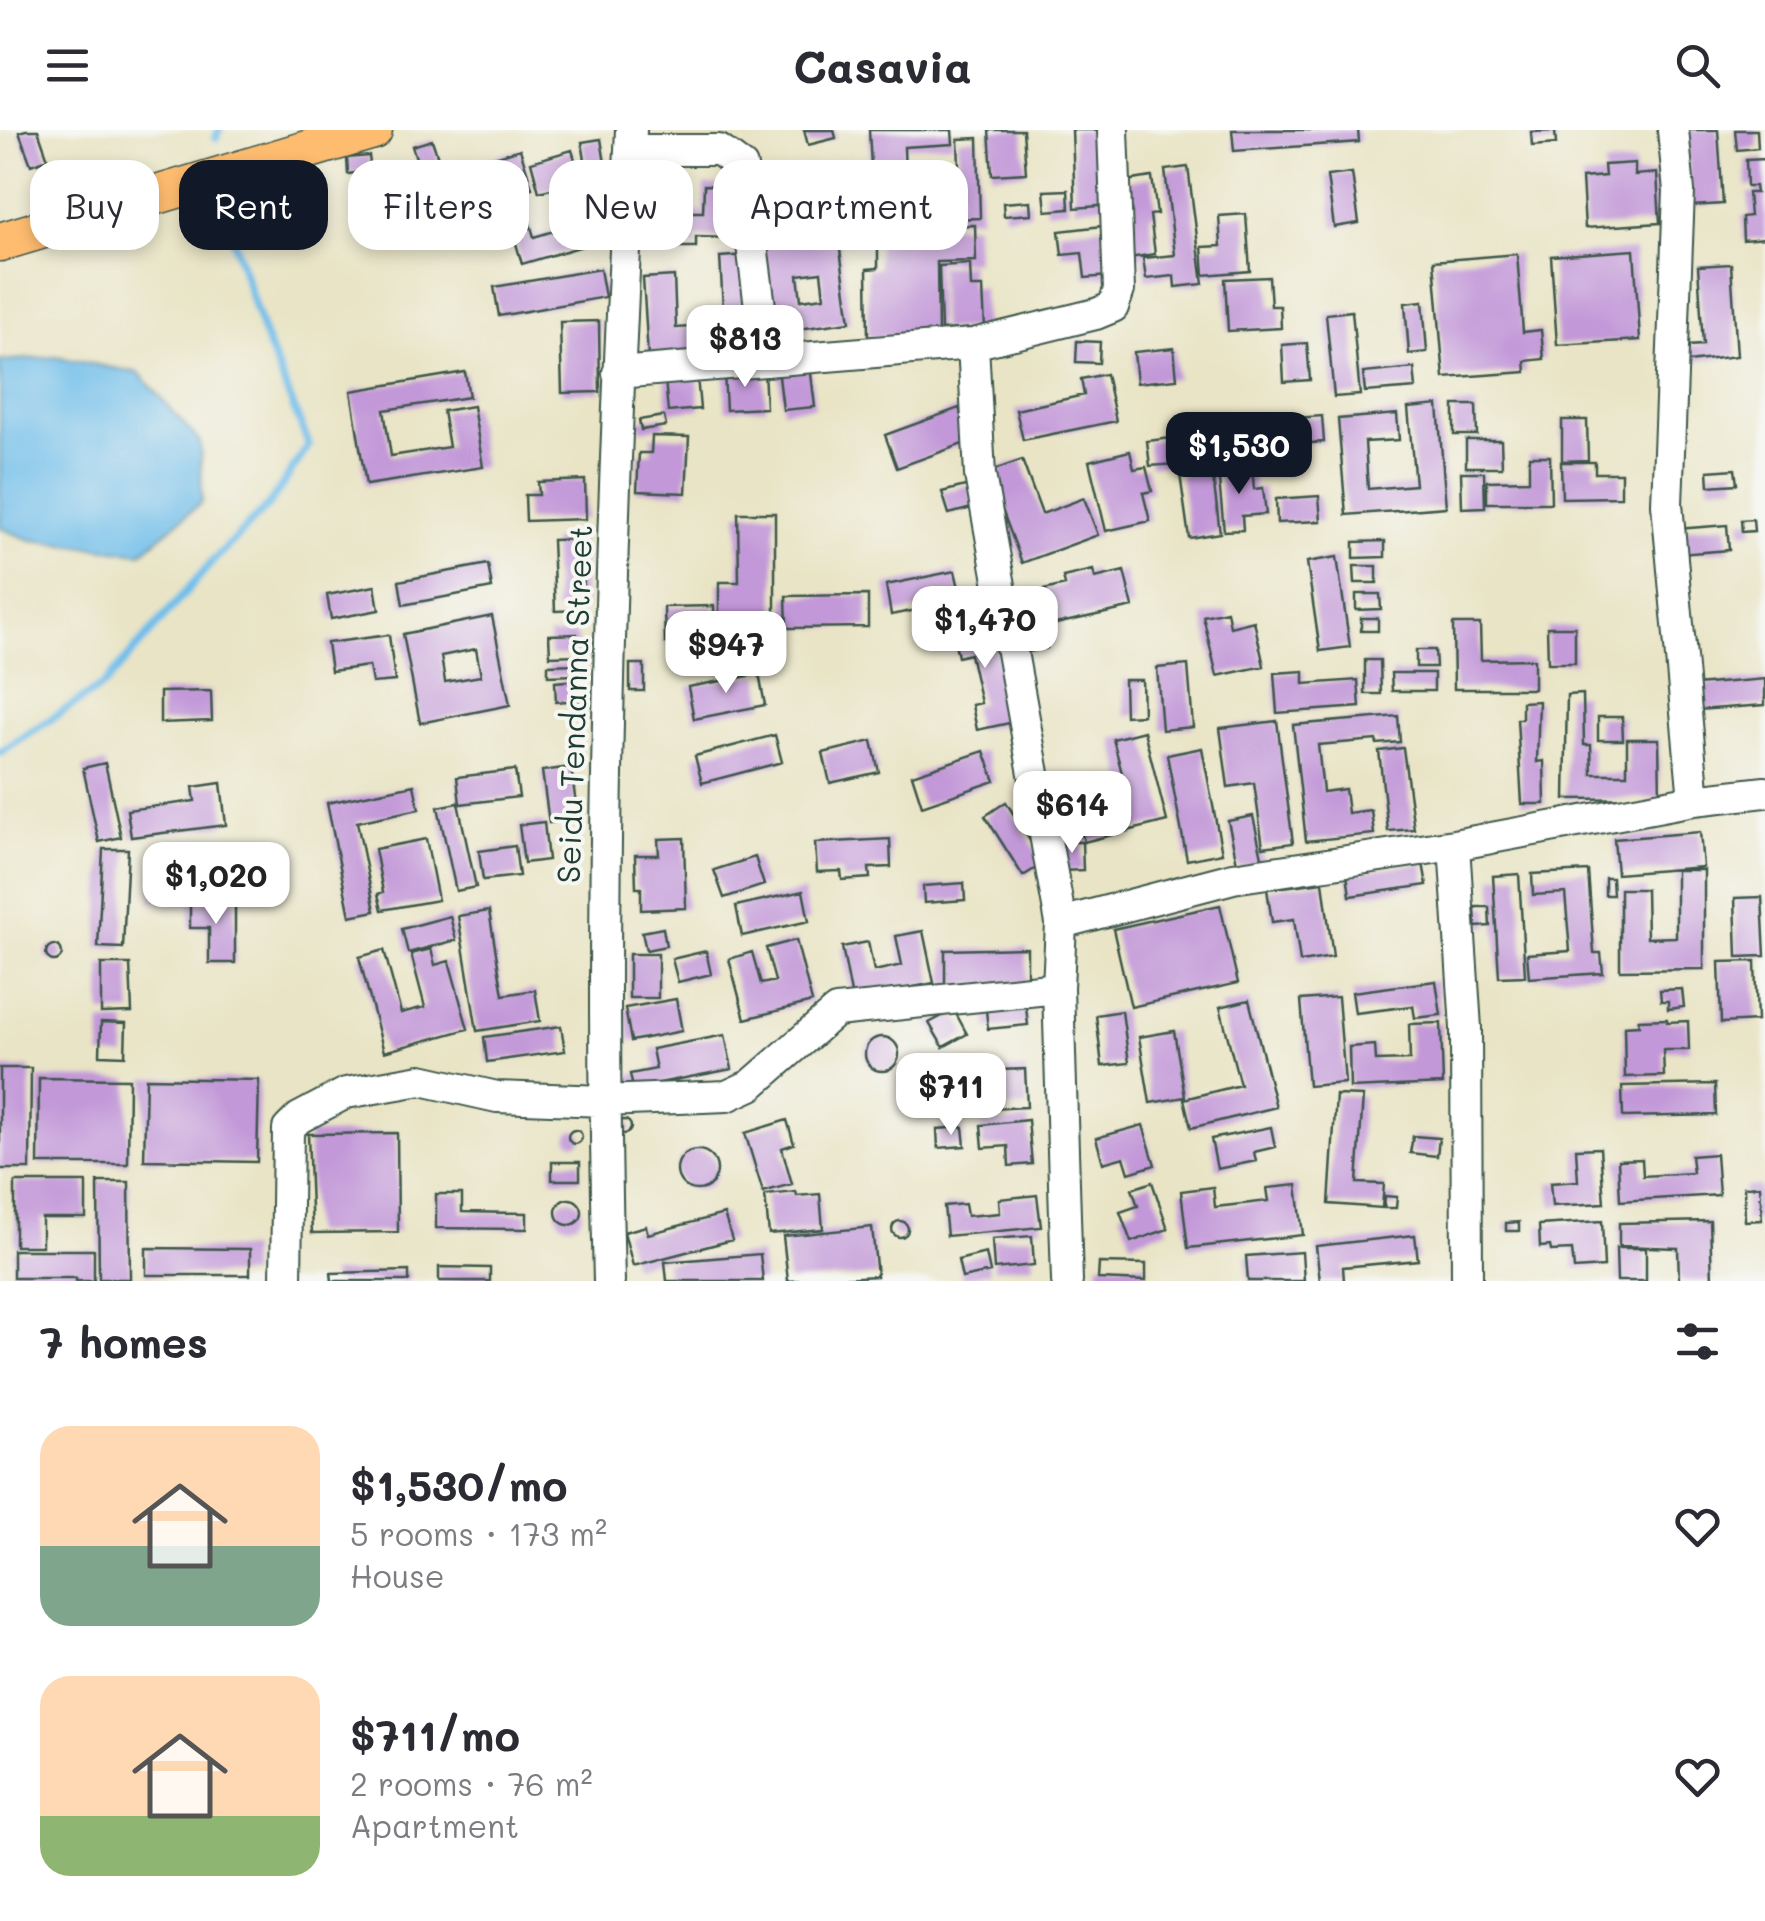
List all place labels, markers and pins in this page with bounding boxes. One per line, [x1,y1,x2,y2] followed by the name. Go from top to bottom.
[686,305,804,390] pin: $813
[1158,412,1320,497] pin: $1,530
[904,586,1066,671] pin: $1,470
[667,611,785,696] pin: $947
[1013,771,1131,856] pin: $614
[135,842,297,927] pin: $1,020
[892,1053,1010,1138] pin: $711

